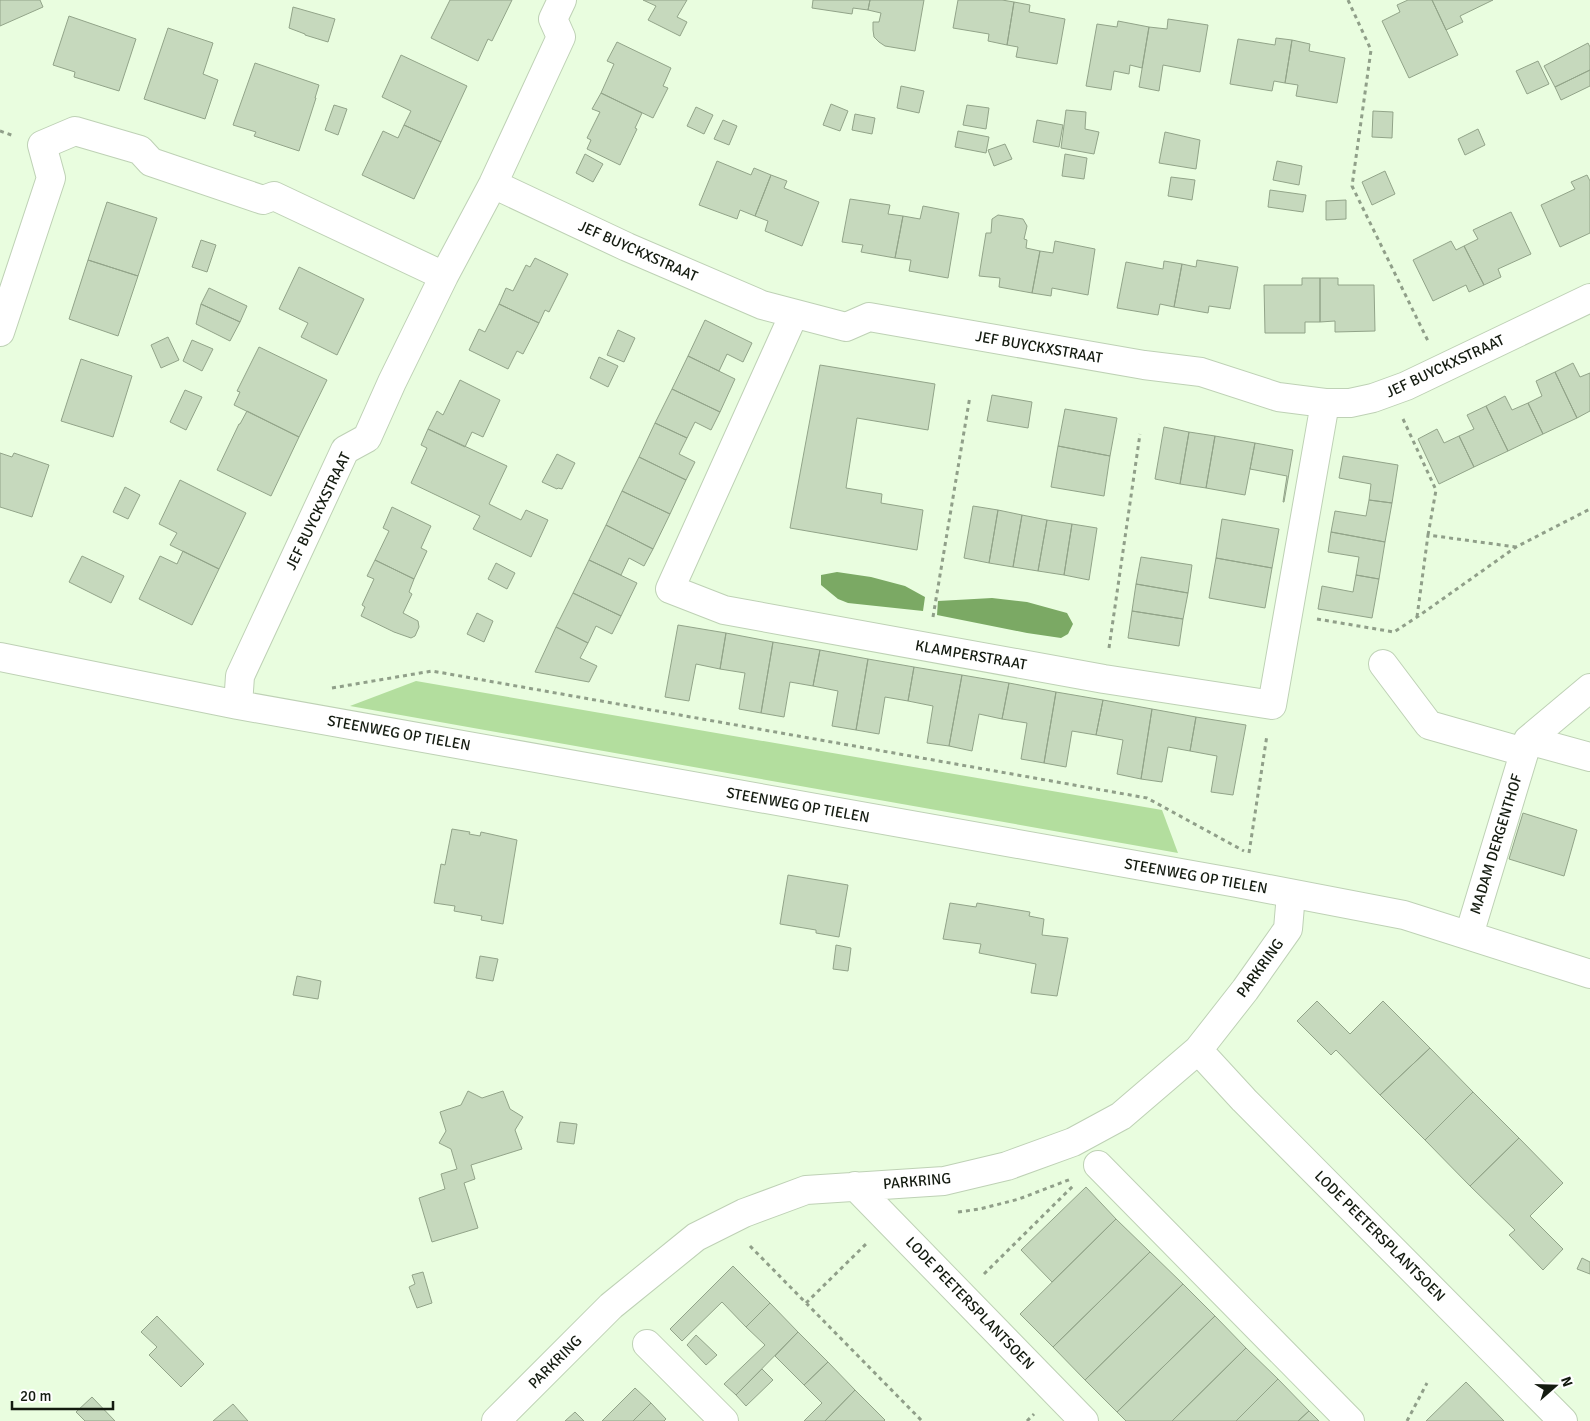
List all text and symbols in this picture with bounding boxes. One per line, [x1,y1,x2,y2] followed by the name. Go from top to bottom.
[576,217,701,286] street label: JEF BUYCKXSTRAAT
[974,327,1105,367] street label: JEF BUYCKXSTRAAT
[1383,330,1508,401] street label: JEF BUYCKXSTRAAT
[282,449,355,573] street label: JEF BUYCKXSTRAAT
[914,636,1029,674] street label: KLAMPERSTRAAT
[326,712,472,754] street label: STEENWEG OP TIELEN
[1466,771,1526,916] street label: MADAM DERGENTHOF
[725,784,871,826] street label: STEENWEG OP TIELEN
[1123,855,1269,897] street label: STEENWEG OP TIELEN
[1233,935,1287,1001] street label: PARKRING
[1311,1167,1449,1305] street label: LODE PEETERSPLANTSOEN
[882,1169,952,1193] street label: PARKRING
[902,1233,1038,1373] street label: LODE PEETERSPLANTSOEN
[525,1332,585,1392] street label: PARKRING
[1530,1361,1580,1411] north arrow
[1557,1374,1576,1389] text: N
[12,1378,114,1410] scale bar
[20,1387,51,1405] text: 20 m

